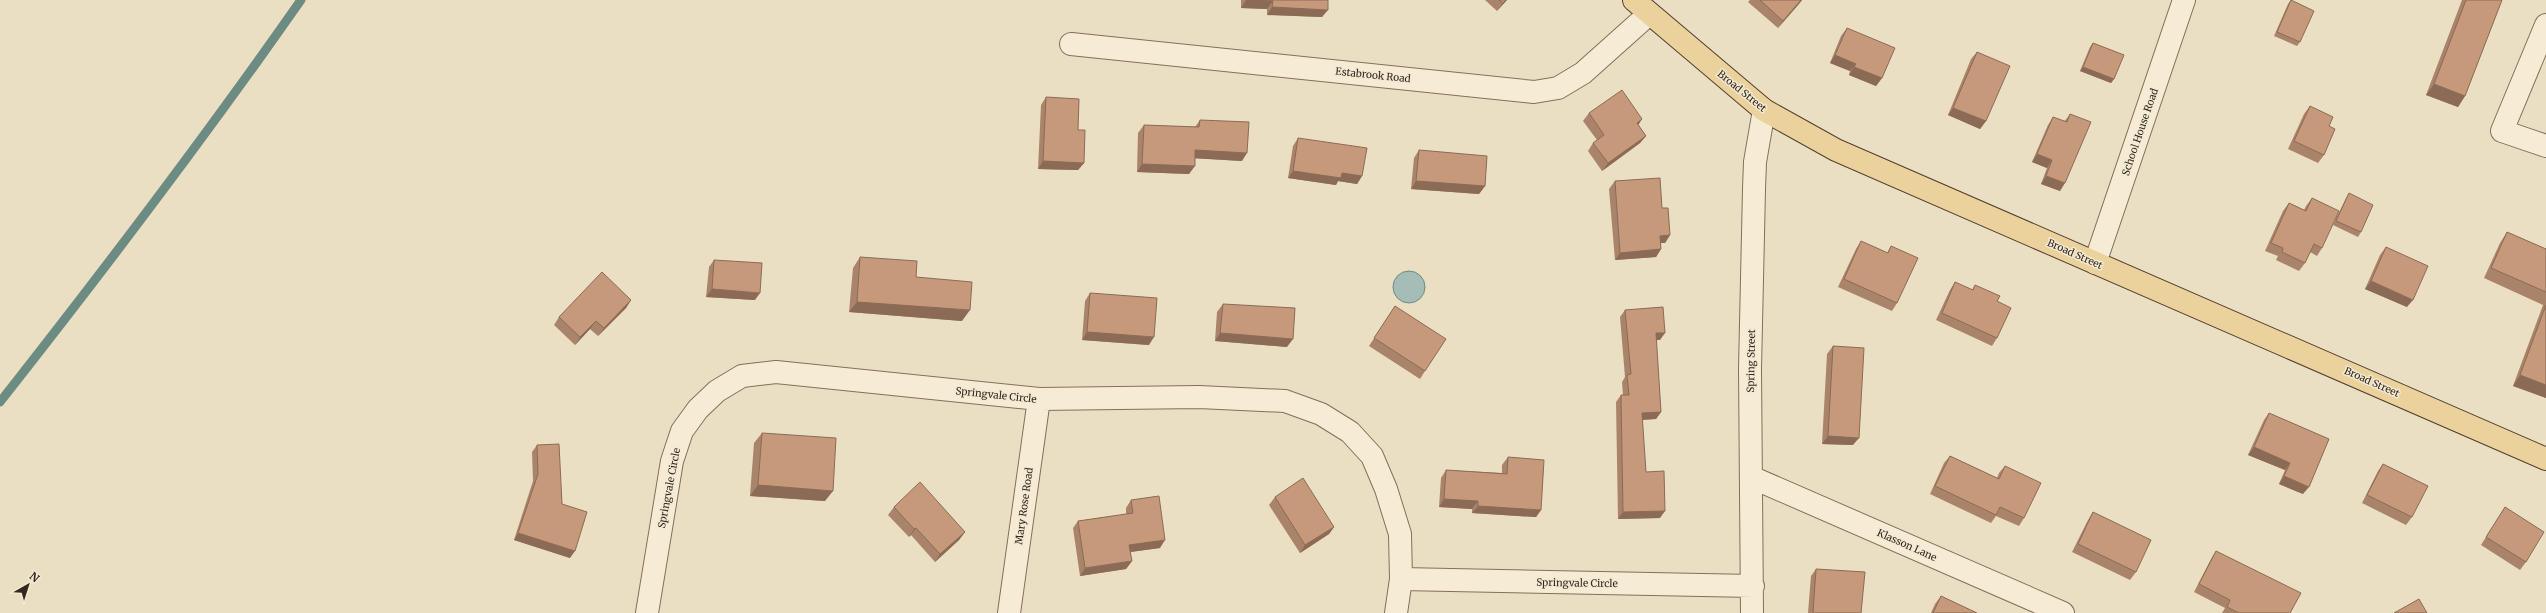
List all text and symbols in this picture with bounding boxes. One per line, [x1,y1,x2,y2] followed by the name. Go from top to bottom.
[1335,65,1411,85] street label: Estabrook Road
[1715,67,1769,115] street label: Broad Street
[2119,87,2161,177] street label: School House Road
[2045,236,2105,272] street label: Broad Street
[1744,329,1758,393] street label: Spring Street
[2342,364,2402,400] street label: Broad Street
[955,384,1037,406] street label: Springvale Circle
[655,447,683,529] street label: Springvale Circle
[1012,467,1036,545] street label: Mary Rose Road
[1875,526,1939,564] street label: Klasson Lane
[8,565,48,605] north arrow
[27,569,42,586] text: N
[1536,576,1618,590] street label: Springvale Circle

